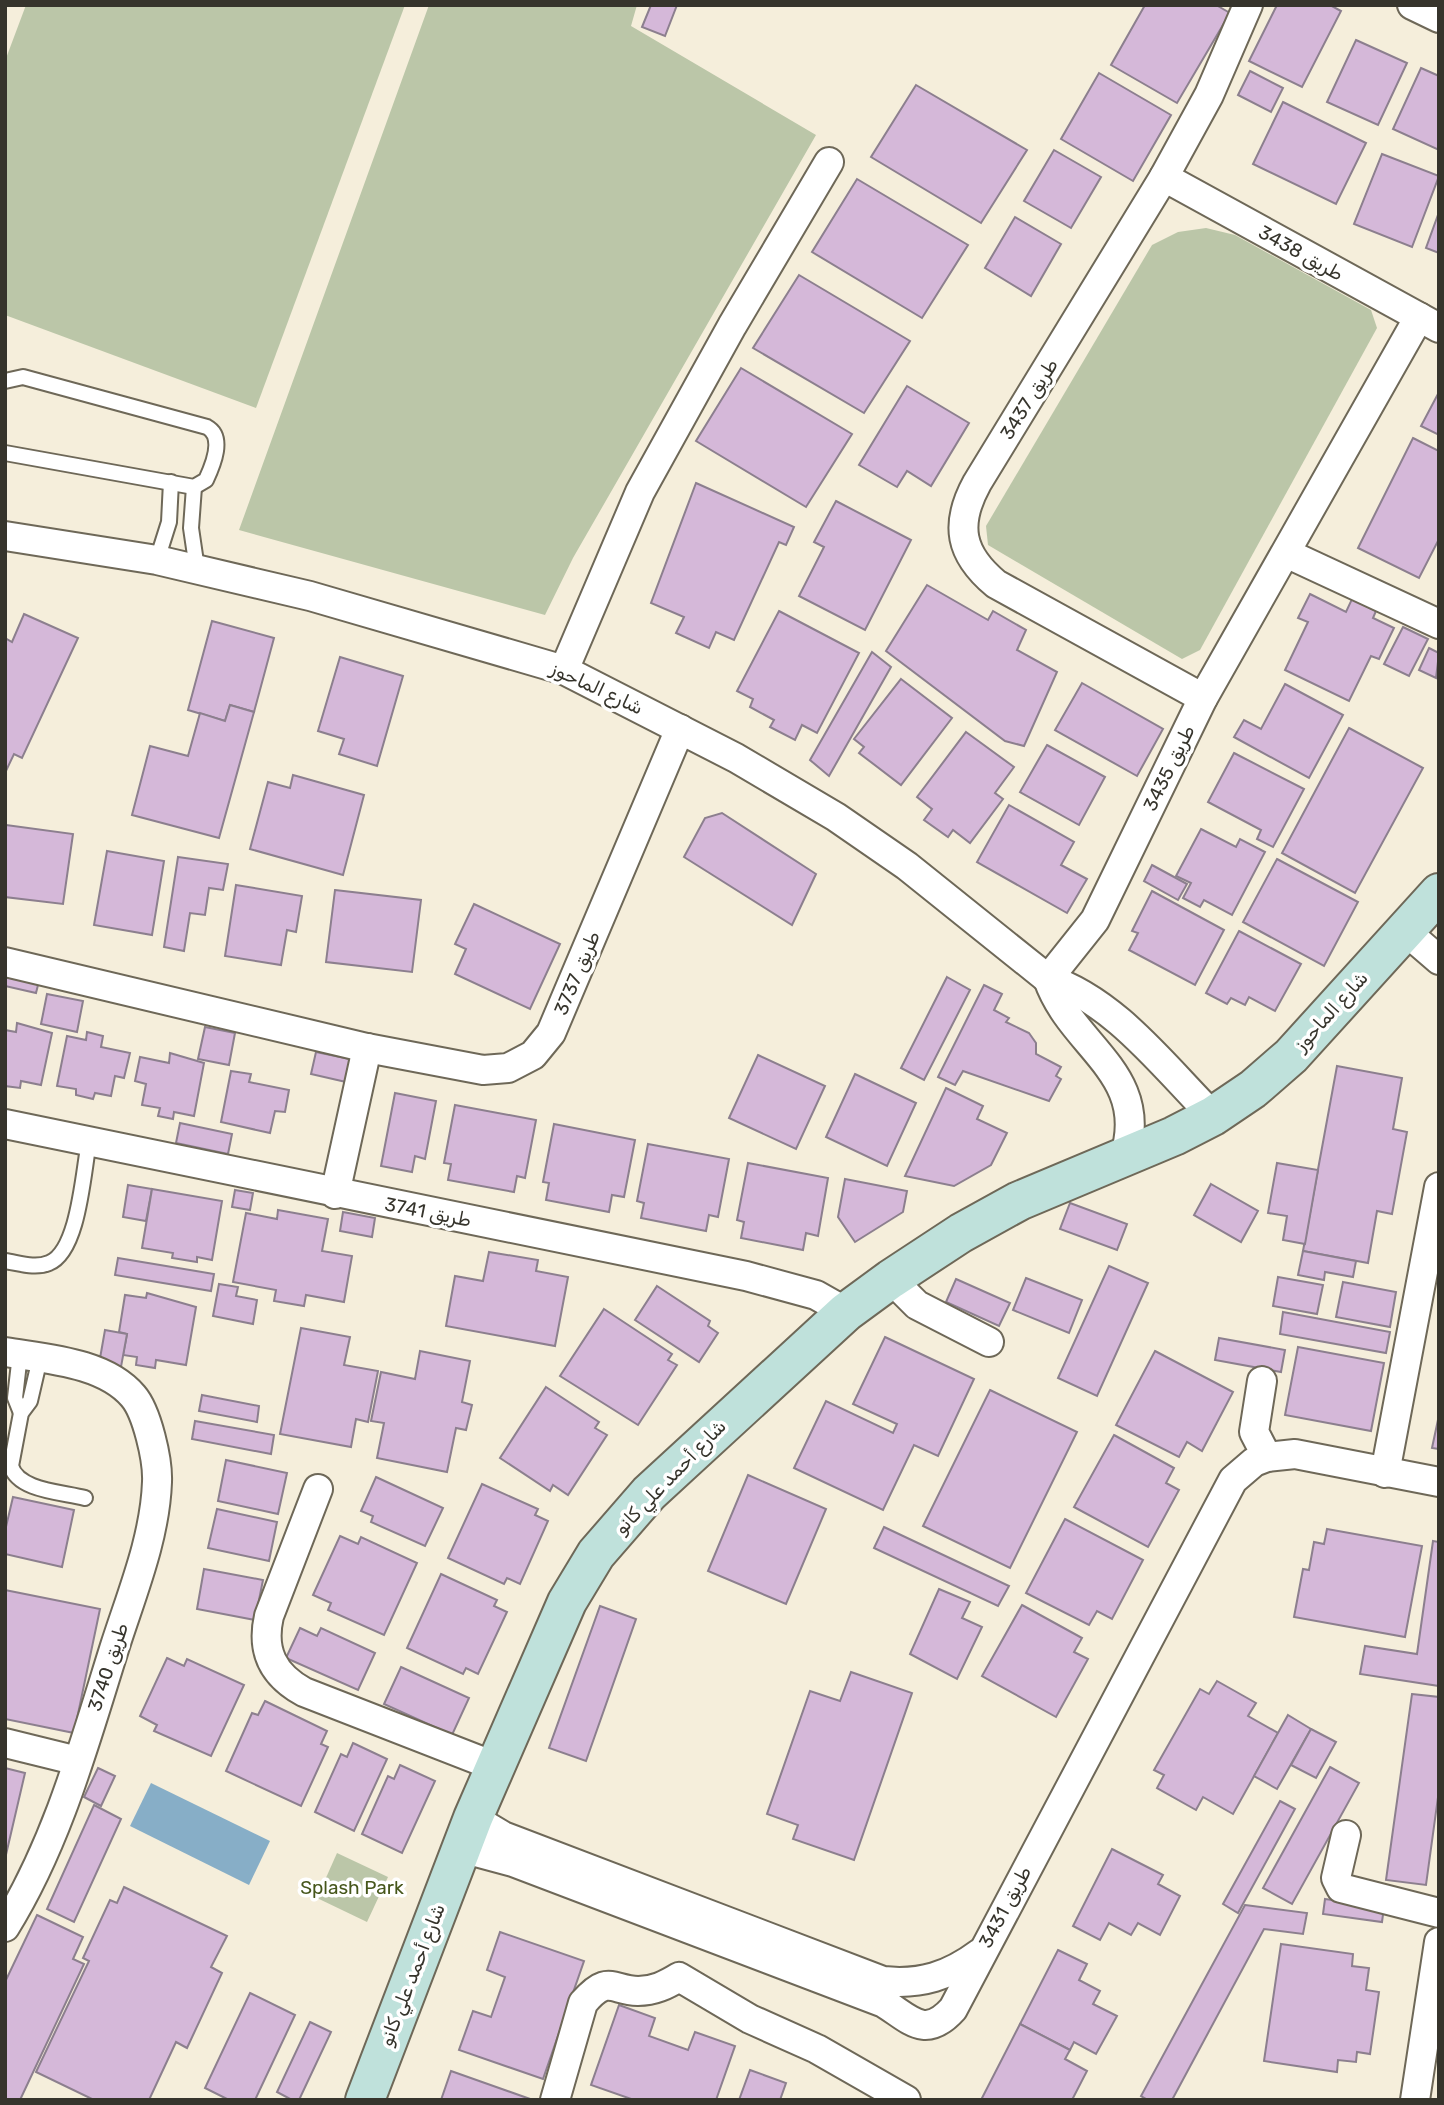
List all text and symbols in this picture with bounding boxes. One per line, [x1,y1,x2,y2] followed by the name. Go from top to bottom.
[1255,220,1347,286] street label: طريق 3438
[995,354,1063,444] street label: طريق 3437
[545,656,647,721] street label: شارع الماحوز
[1138,721,1200,815] street label: طريق 3435
[549,928,605,1018] street label: طريق 3737
[1289,966,1374,1058] street label: شارع الماحوز
[383,1192,473,1232] street label: طريق 3741
[609,1415,733,1541] street label: شارع أحمد علي كانو
[83,1620,133,1714] street label: طريق 3740
[974,1862,1036,1952] street label: طريق 3431
[300,1876,404,1899] park label: Splash Park
[374,1900,453,2051] street label: شارع أحمد علي كانو

